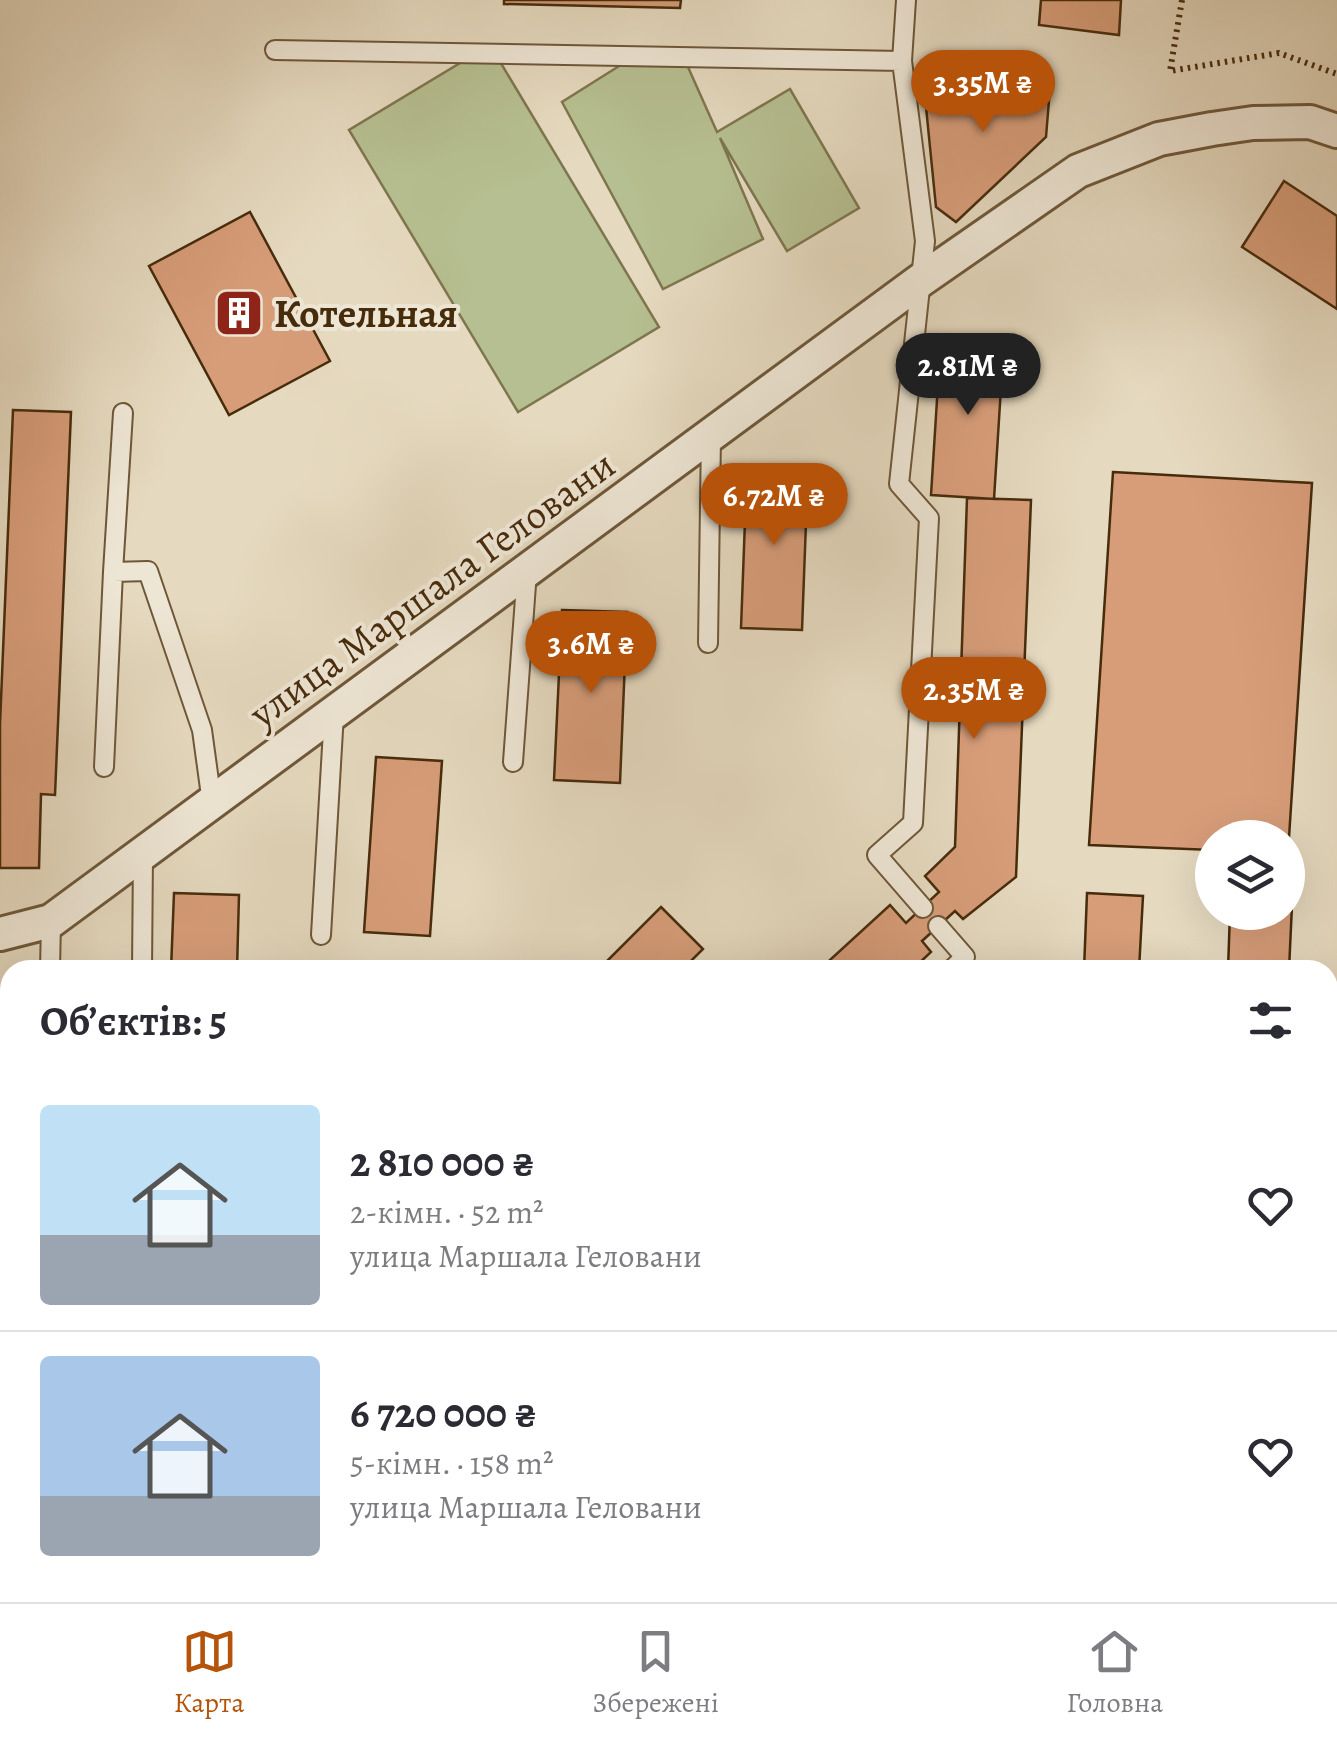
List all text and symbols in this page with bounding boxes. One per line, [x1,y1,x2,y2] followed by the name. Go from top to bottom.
[891,50,1075,135] pin: 3.35M ₴
[933,60,1033,104] text: 3.35M ₴
[274,286,458,341] place label: Котельная
[213,287,265,339] building icon: Котельная
[876,333,1060,418] pin: 2.81M ₴
[918,343,1018,387] text: 2.81M ₴
[237,437,626,741] street label: улица Маршала Геловани
[682,463,866,548] pin: 6.72M ₴
[723,473,825,517] text: 6.72M ₴
[510,611,672,696] pin: 3.6M ₴
[547,621,635,665] text: 3.6M ₴
[882,657,1066,742] pin: 2.35M ₴
[923,667,1025,711] text: 2.35M ₴
[1195,820,1305,930] map controls
[1195,820,1305,930] button: layers
[40,992,227,1049] text: Об’єктів: 5
[1243,993,1298,1048] icon: filters
[350,1133,535,1190] text: 2 810 000 ₴
[120,1145,240,1265] icon: home
[1243,1178,1298,1233] icon: heart
[350,1190,544,1234] text: 2-кімн. · 52 m²
[350,1234,702,1278] text: улица Маршала Геловани
[350,1384,537,1441] text: 6 720 000 ₴
[120,1396,240,1516] icon: home
[1243,1429,1298,1484] icon: heart
[350,1441,553,1485] text: 5-кімн. · 158 m²
[350,1485,702,1529] text: улица Маршала Геловани
[174,1624,244,1722] tab: Карта
[592,1624,719,1722] tab: Збережені
[1067,1624,1163,1722] tab: Головна

